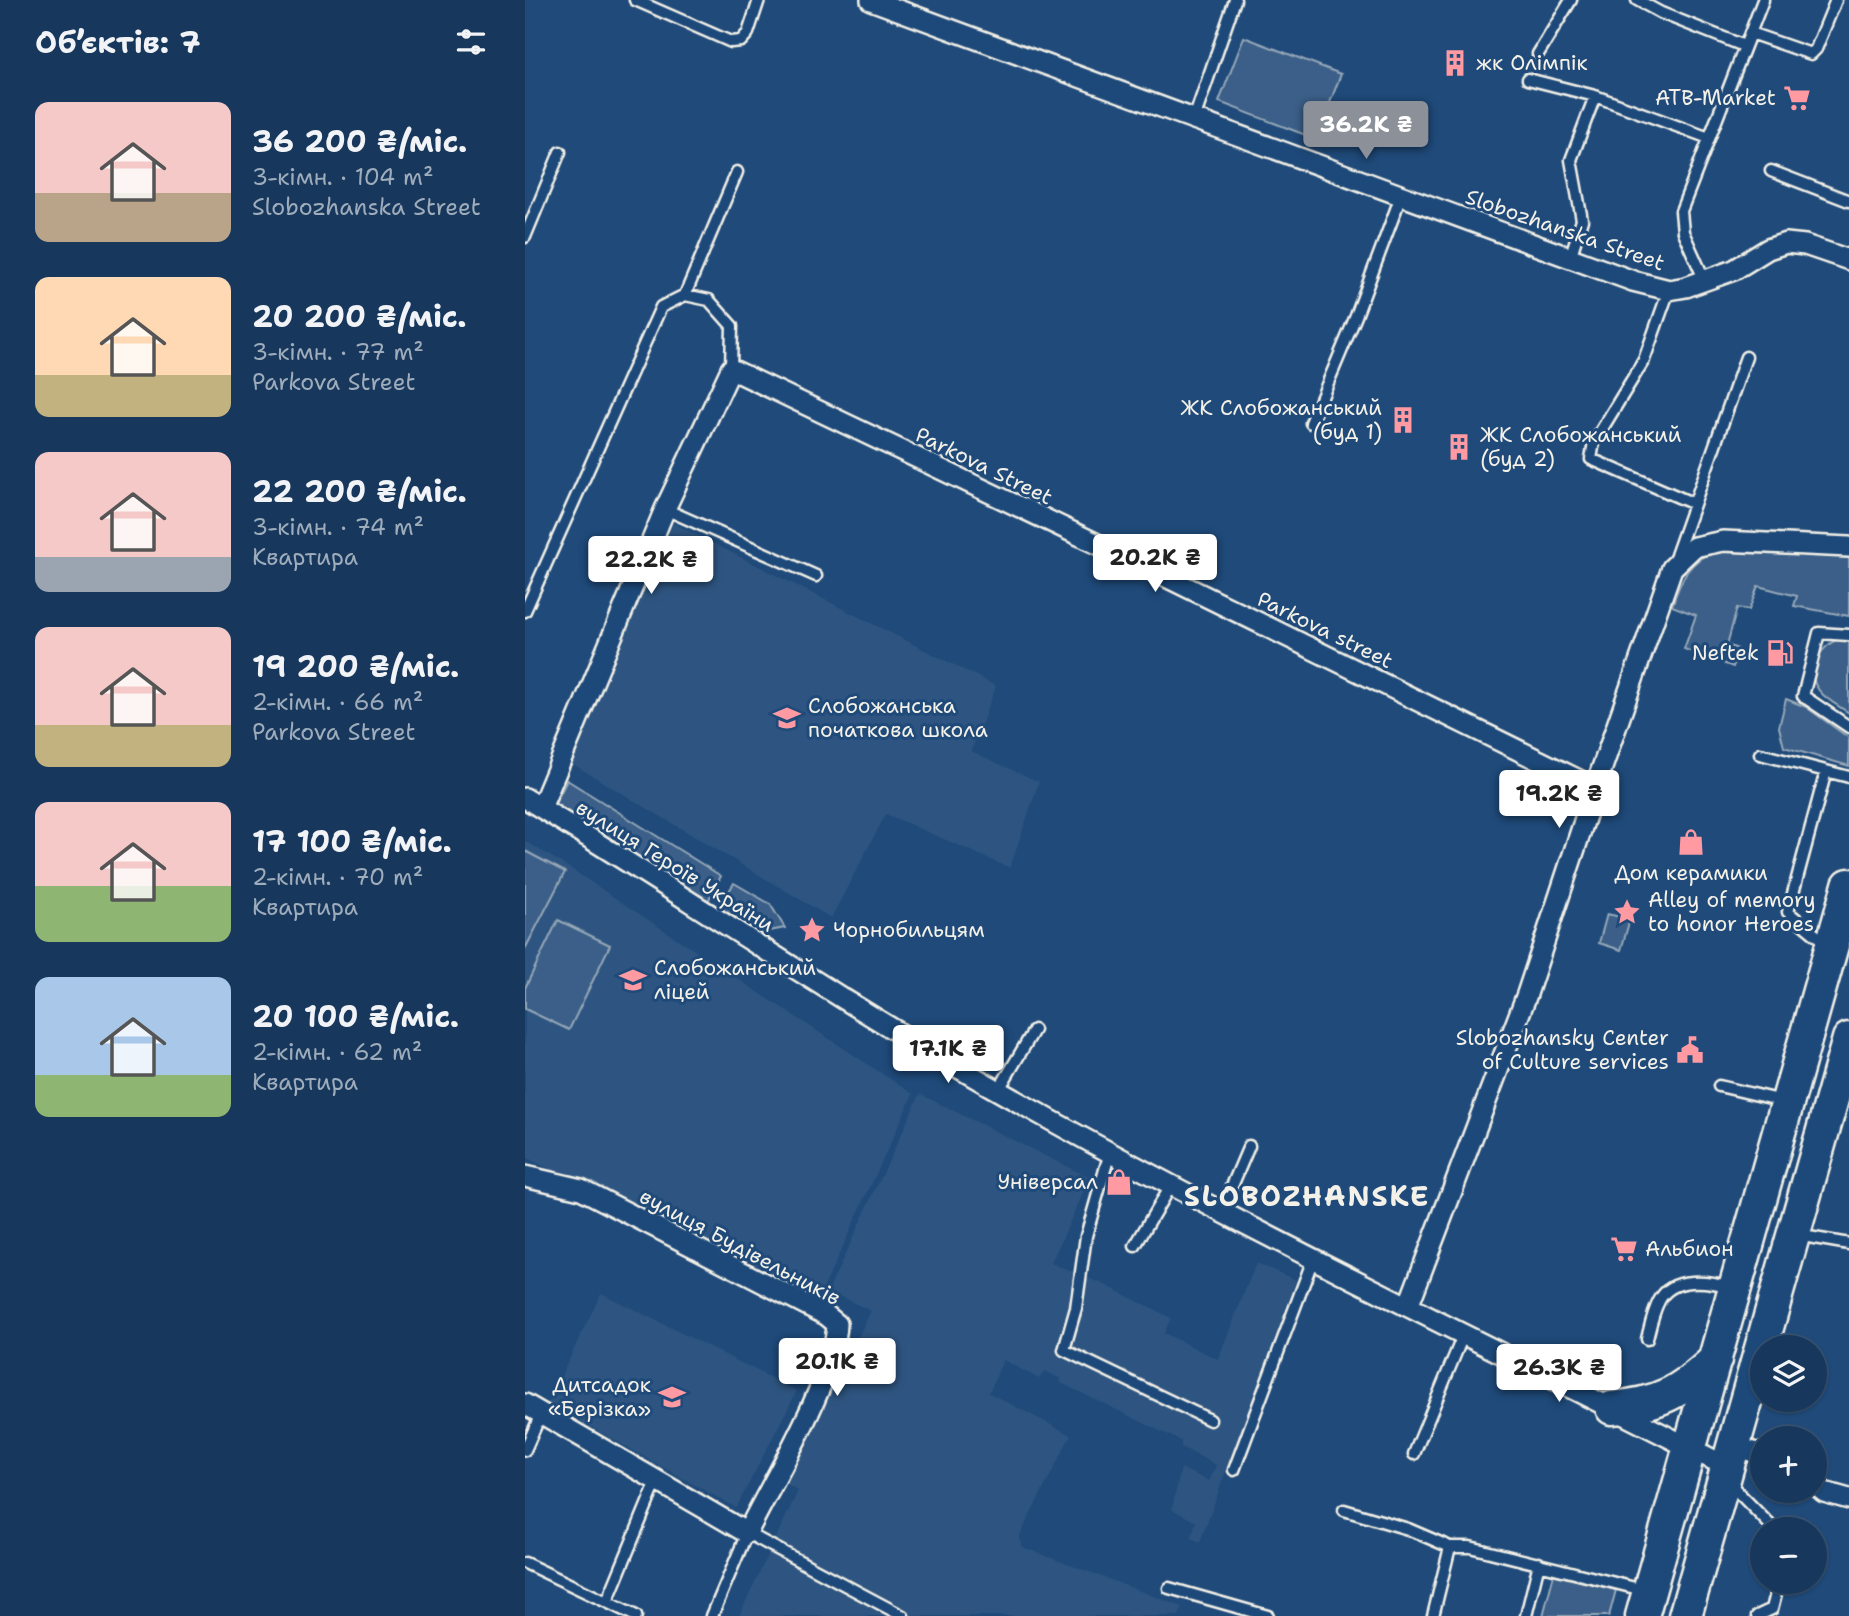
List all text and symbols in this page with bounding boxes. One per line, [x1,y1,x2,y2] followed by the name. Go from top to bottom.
[35,22,201,63] text: Об’єктів: 7
[452,23,490,61] icon: filters
[1440,48,1470,78] building icon: жк Олімпік
[1476,49,1588,77] place label: жк Олімпік
[1782,83,1812,113] supermarket icon: ATB-Market
[1655,84,1776,112] place label: ATB-Market
[1301,102,1431,161] pin: 36.2K ₴
[1319,109,1413,139] text: 36.2K ₴
[252,121,467,162] text: 36 200 ₴/міс.
[91,130,175,214] icon: home
[252,162,433,192] text: 3-кімн. · 104 m²
[1462,183,1668,277] street label: Slobozhanska Street
[252,192,481,222] text: Slobozhanska Street
[252,296,467,337] text: 20 200 ₴/міс.
[91,305,175,389] icon: home
[252,337,424,367] text: 3-кімн. · 77 m²
[252,367,415,397] text: Parkova Street
[1180,394,1382,446] place label: ЖК Слобожанський (буд 1)
[1388,405,1418,435] building icon: ЖК Слобожанський (буд 1)
[911,421,1057,511] street label: Parkova Street
[1480,421,1682,473] place label: ЖК Слобожанський (буд 2)
[1444,432,1474,462] building icon: ЖК Слобожанський (буд 2)
[252,471,467,512] text: 22 200 ₴/міс.
[91,480,175,564] icon: home
[252,512,424,542] text: 3-кімн. · 74 m²
[1090,534,1220,594] pin: 20.2K ₴
[586,536,716,596] pin: 22.2K ₴
[252,542,358,572] text: Квартира
[1109,542,1201,572] text: 20.2K ₴
[604,544,698,574] text: 22.2K ₴
[1252,585,1398,675] street label: Parkova street
[1765,638,1795,668] fuel station icon: Neftek
[1692,639,1759,667] place label: Neftek
[252,646,459,687] text: 19 200 ₴/міс.
[91,655,175,739] icon: home
[252,687,423,717] text: 2-кімн. · 66 m²
[808,692,988,744] place label: Cлобожанська початкова школа
[772,703,802,733] school or university icon: Cлобожанська початкова школа
[252,717,415,747] text: Parkova Street
[1494,770,1624,830] pin: 19.2K ₴
[1515,778,1603,808] text: 19.2K ₴
[570,793,780,939] street label: вулиця Героїв України
[252,821,452,862] text: 17 100 ₴/міс.
[1676,827,1706,857] shop icon: Дом керамики
[91,830,175,914] icon: home
[1614,859,1768,887] place label: Дом керамики
[252,862,423,892] text: 2-кімн. · 70 m²
[1648,886,1816,938] place label: Alley of memory to honor Heroes
[252,892,358,922] text: Квартира
[1612,897,1642,927] place icon: Alley of memory to honor Heroes
[797,915,827,945] place icon: Чорнобильцям
[833,916,985,944] place label: Чорнобильцям
[654,954,816,1006] place label: Слобожанський ліцей
[618,965,648,995] school or university icon: Слобожанський ліцей
[252,996,459,1037] text: 20 100 ₴/міс.
[91,1005,175,1089] icon: home
[1456,1024,1669,1076] place label: Slobozhansky Center of Culture services
[883,1026,1013,1085] pin: 17.1K ₴
[909,1033,987,1063] text: 17.1K ₴
[1675,1035,1705,1065] public building icon: Slobozhansky Center of Culture services
[252,1037,422,1067] text: 2-кімн. · 62 m²
[252,1067,358,1097] text: Квартира
[1104,1167,1134,1197] shop icon: Універсал
[997,1168,1098,1196] place label: Універсал
[1184,1177,1430,1215] district label: SLOBOZHANSKE
[635,1182,845,1312] street label: вулиця Будівельників
[1609,1234,1639,1264] supermarket icon: Альбион
[1645,1235,1733,1263] place label: Альбион
[1750,1335,1827,1594] map controls
[1750,1335,1827,1412] button: layers
[772,1338,902,1398] pin: 20.1K ₴
[1494,1344,1624,1404] pin: 26.3K ₴
[795,1346,879,1376] text: 20.1K ₴
[1513,1352,1605,1382] text: 26.3K ₴
[548,1371,651,1423] place label: Дитсадок «Берізка»
[657,1382,687,1412] school or university icon: Дитсадок «Берізка»
[1750,1426,1827,1503] button: +
[1750,1517,1827,1594] button: −

